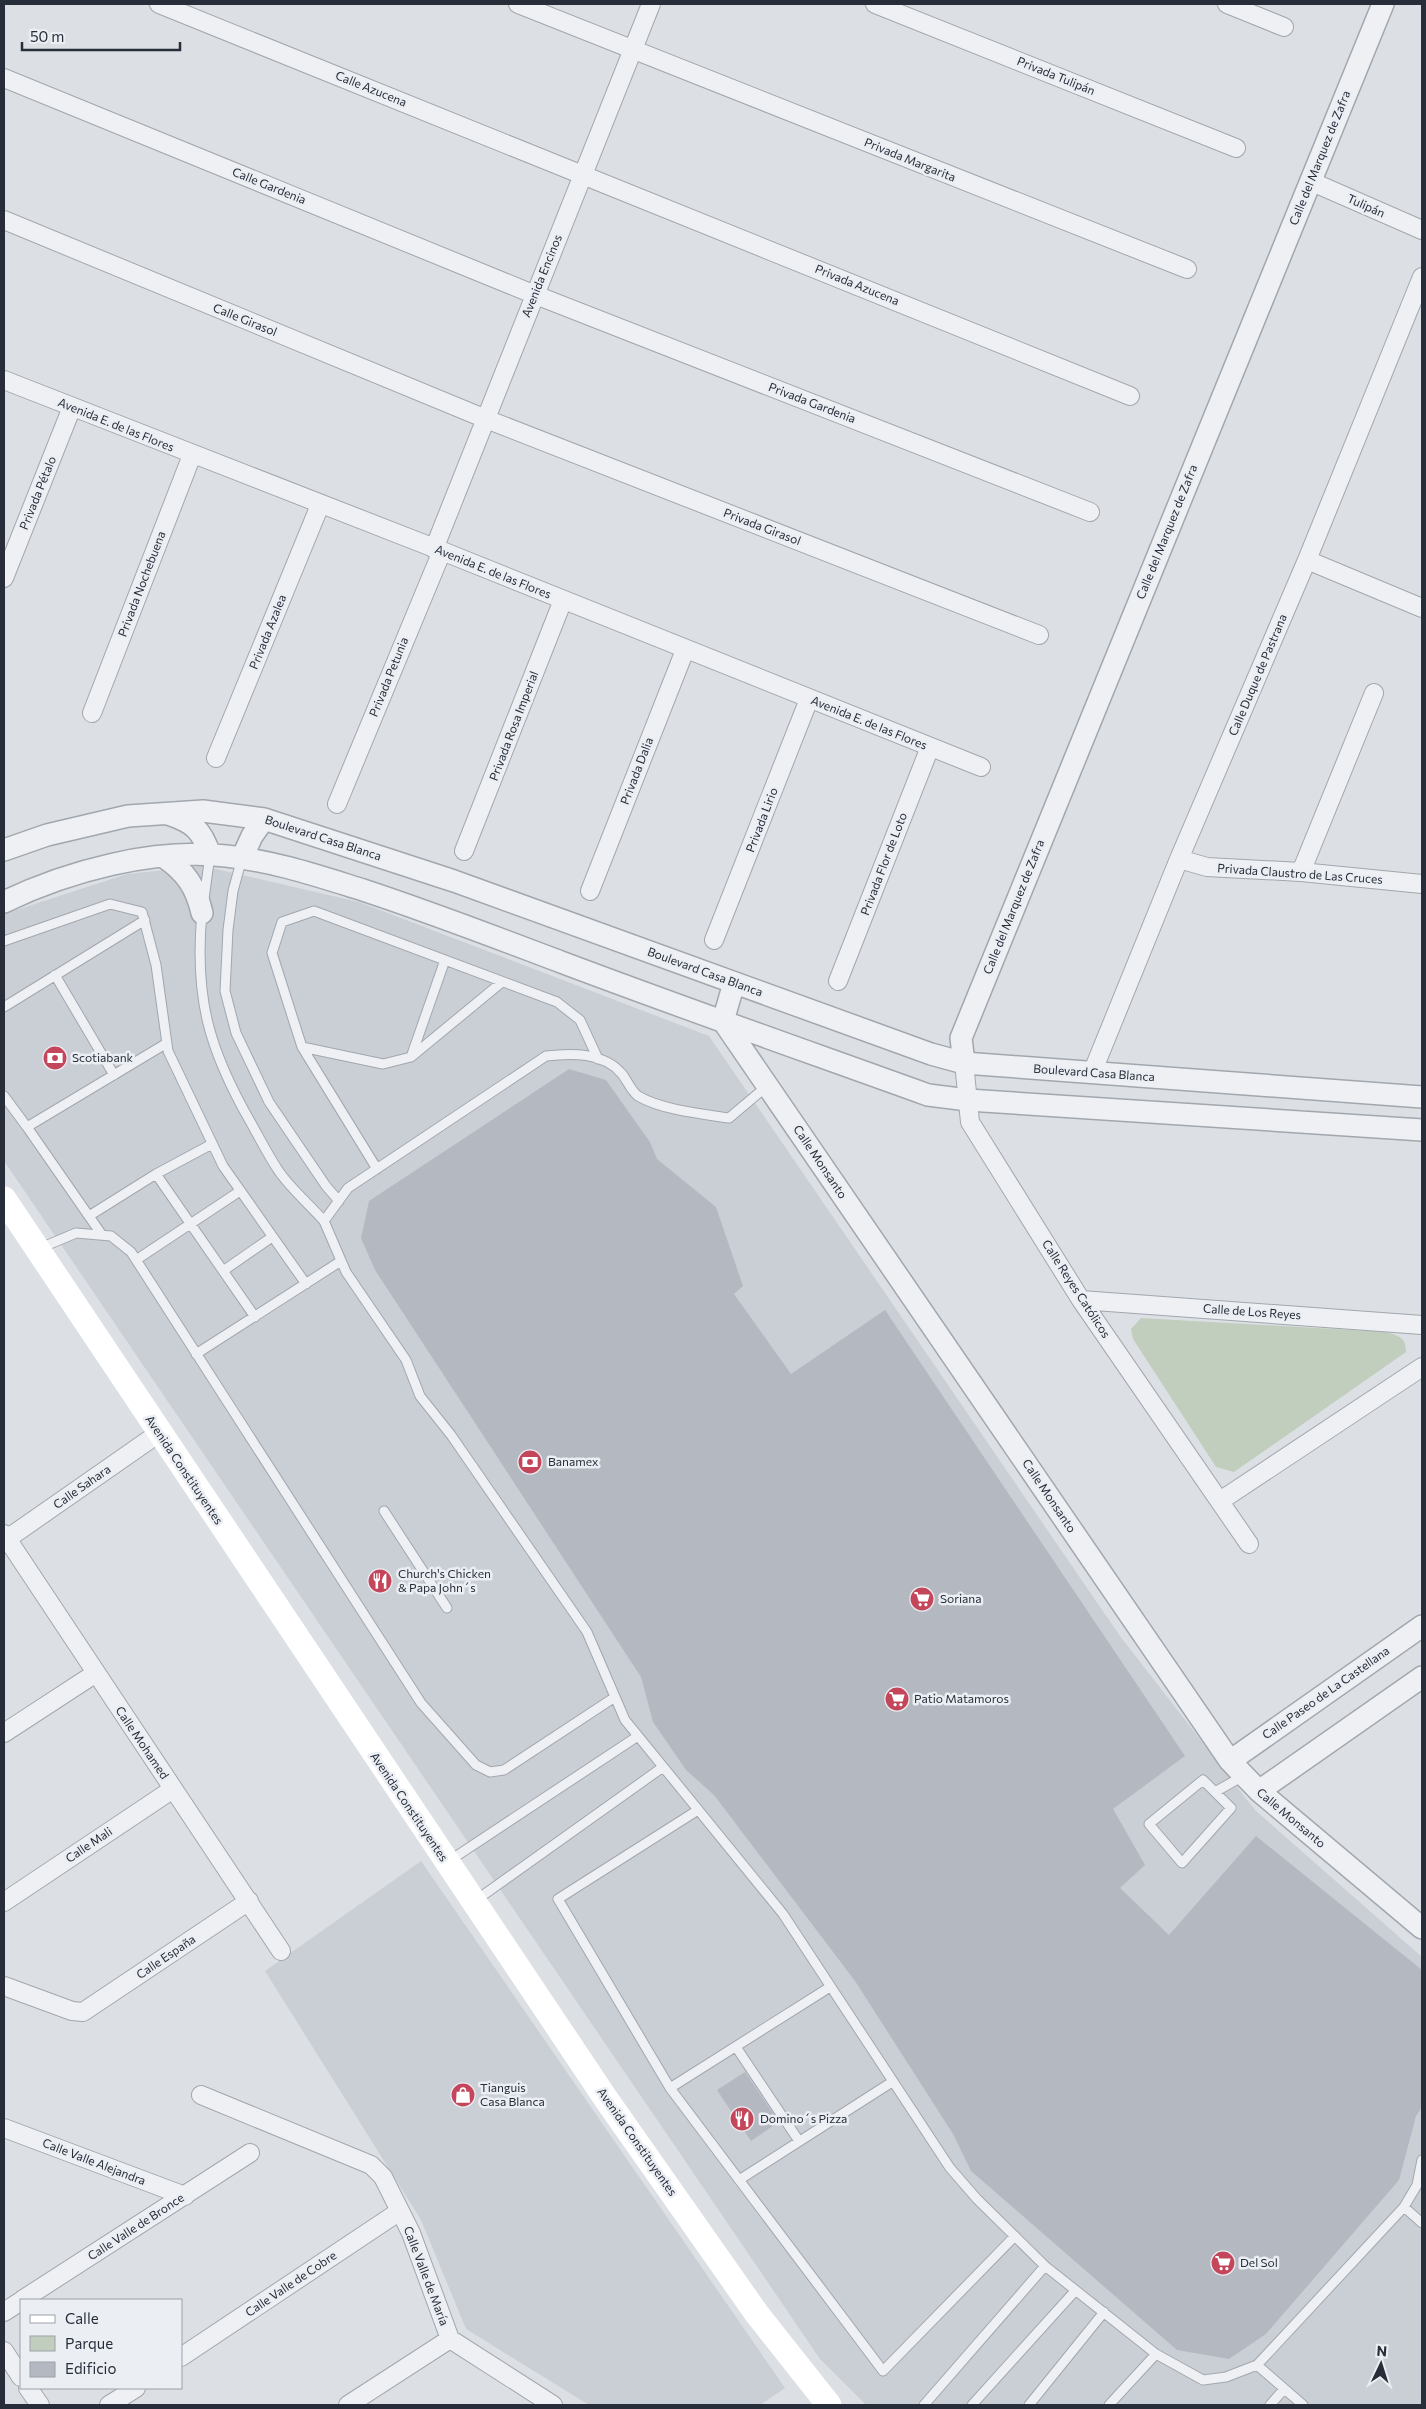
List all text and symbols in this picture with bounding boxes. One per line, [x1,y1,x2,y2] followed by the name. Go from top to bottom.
[22,20,180,52] scale bar
[30,27,64,45] text: 50 m
[1015,53,1097,97] street label: Privada Tulipán
[334,67,409,109] street label: Calle Azucena
[1286,88,1353,227] street label: Calle del Marquez de Zafra
[863,134,958,184] street label: Privada Margarita
[230,164,308,206] street label: Calle Gardenia
[1345,191,1387,220] street label: Tulipán
[518,232,564,319] street label: Avenida Encinos
[813,261,902,307] street label: Privada Azucena
[211,300,279,338] street label: Calle Girasol
[767,379,858,425] street label: Privada Gardenia
[56,394,176,454] street label: Avenida E. de las Flores
[16,454,58,532] street label: Privada Pétalo
[1133,462,1200,601] street label: Calle del Marquez de Zafra
[722,505,803,547] street label: Privada Girasol
[114,529,168,638] street label: Privada Nochebuena
[433,541,553,601] street label: Avenida E. de las Flores
[246,592,288,671] street label: Privada Azalea
[1225,612,1289,738] street label: Calle Duque de Pastrana
[366,635,410,718] street label: Privada Petunia
[486,669,540,782] street label: Privada Rosa Imperial
[809,692,929,752] street label: Avenida E. de las Flores
[617,735,655,806] street label: Privada Dalia
[742,785,780,854] street label: Privada Lirio
[857,810,909,917] street label: Privada Flor de Loto
[263,812,383,863] street label: Boulevard Casa Blanca
[980,837,1047,976] street label: Calle del Marquez de Zafra
[1217,860,1383,886] street label: Privada Claustro de Las Cruces
[646,944,765,998] street label: Boulevard Casa Blanca
[42,1045,68,1071] bank icon: Scotiabank
[72,1050,134,1064] place label: Scotiabank
[1033,1061,1155,1083] street label: Boulevard Casa Blanca
[791,1122,850,1201] street label: Calle Monsanto
[1040,1237,1114,1340] street label: Calle Reyes Católicos
[1203,1301,1301,1321] street label: Calle de Los Reyes
[143,1412,227,1527] street label: Avenida Constituyentes
[517,1449,543,1475] bank icon: Banamex
[548,1454,599,1468] place label: Banamex
[1020,1456,1079,1535] street label: Calle Monsanto
[50,1461,113,1511] street label: Calle Sahara
[398,1566,491,1595] place label: Church's Chicken & Papa John´s
[367,1568,393,1594] restaurant icon: Church's Chicken & Papa John´s
[909,1586,935,1612] supermarket icon: Soriana
[940,1591,982,1605] place label: Soriana
[1259,1643,1392,1741] street label: Calle Paseo de La Castellana
[884,1686,910,1712] supermarket icon: Patio Matamoros
[914,1691,1009,1705] place label: Patio Matamoros
[113,1703,172,1782] street label: Calle Mohamed
[368,1749,452,1864] street label: Avenida Constituyentes
[1254,1784,1329,1850] street label: Calle Monsanto
[63,1824,114,1865] street label: Calle Mali
[133,1931,198,1981] street label: Calle España
[480,2080,545,2108] place label: Tianguis Casa Blanca
[450,2082,476,2108] shop icon: Tianguis Casa Blanca
[595,2085,680,2198] street label: Avenida Constituyentes
[729,2106,755,2132] restaurant icon: Domino´s Pizza
[760,2111,847,2125] place label: Domino´s Pizza
[41,2135,148,2187] street label: Calle Valle Alejandra
[85,2190,186,2263] street label: Calle Valle de Bronce
[402,2224,452,2327] street label: Calle Valle de María
[242,2248,339,2319] street label: Calle Valle de Cobre
[1210,2250,1236,2276] supermarket icon: Del Sol
[1240,2255,1278,2269] place label: Del Sol
[20,2299,182,2389] legend
[65,2309,99,2327] text: Calle
[65,2334,113,2352] text: Parque
[1356,2339,1406,2389] north arrow
[1376,2342,1388,2359] text: N
[65,2359,116,2377] text: Edificio

